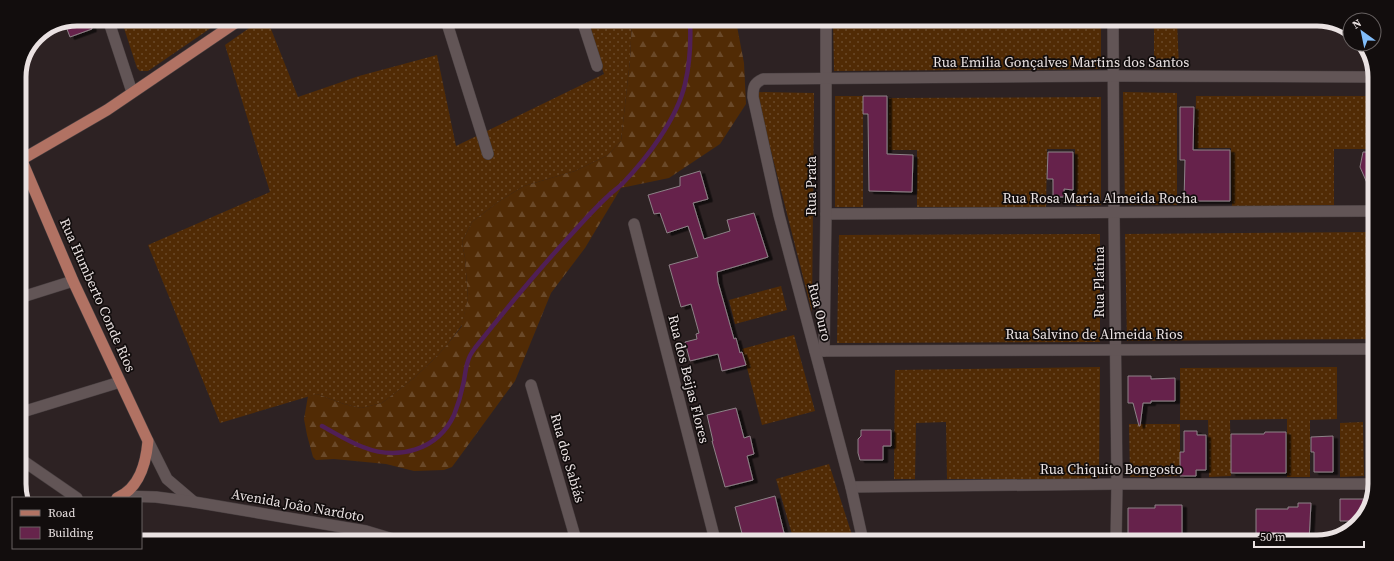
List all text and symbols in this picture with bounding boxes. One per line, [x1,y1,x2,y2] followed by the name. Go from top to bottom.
[1342,12,1382,52] north arrow
[1349,16,1364,33] text: N
[933,52,1189,72] street label: Rua Emilia Gonçalves Martins dos Santos
[801,155,821,216] street label: Rua Prata
[1003,188,1198,208] street label: Rua Rosa Maria Almeida Rocha
[55,215,141,375] street label: Rua Humberto Conde Rios
[1089,246,1109,318] street label: Rua Platina
[803,281,837,343] street label: Rua Ouro
[663,313,715,445] street label: Rua dos Beijas Flores
[1005,324,1183,344] street label: Rua Salvino de Almeida Rios
[546,411,590,505] street label: Rua dos Sabiás
[1040,459,1183,479] street label: Rua Chiquito Bongosto
[230,483,366,527] street label: Avenida João Nardoto
[12,497,142,549] legend
[48,505,75,521] text: Road
[1254,523,1364,549] scale bar
[48,525,93,541] text: Building
[1260,529,1286,545] text: 50 m

